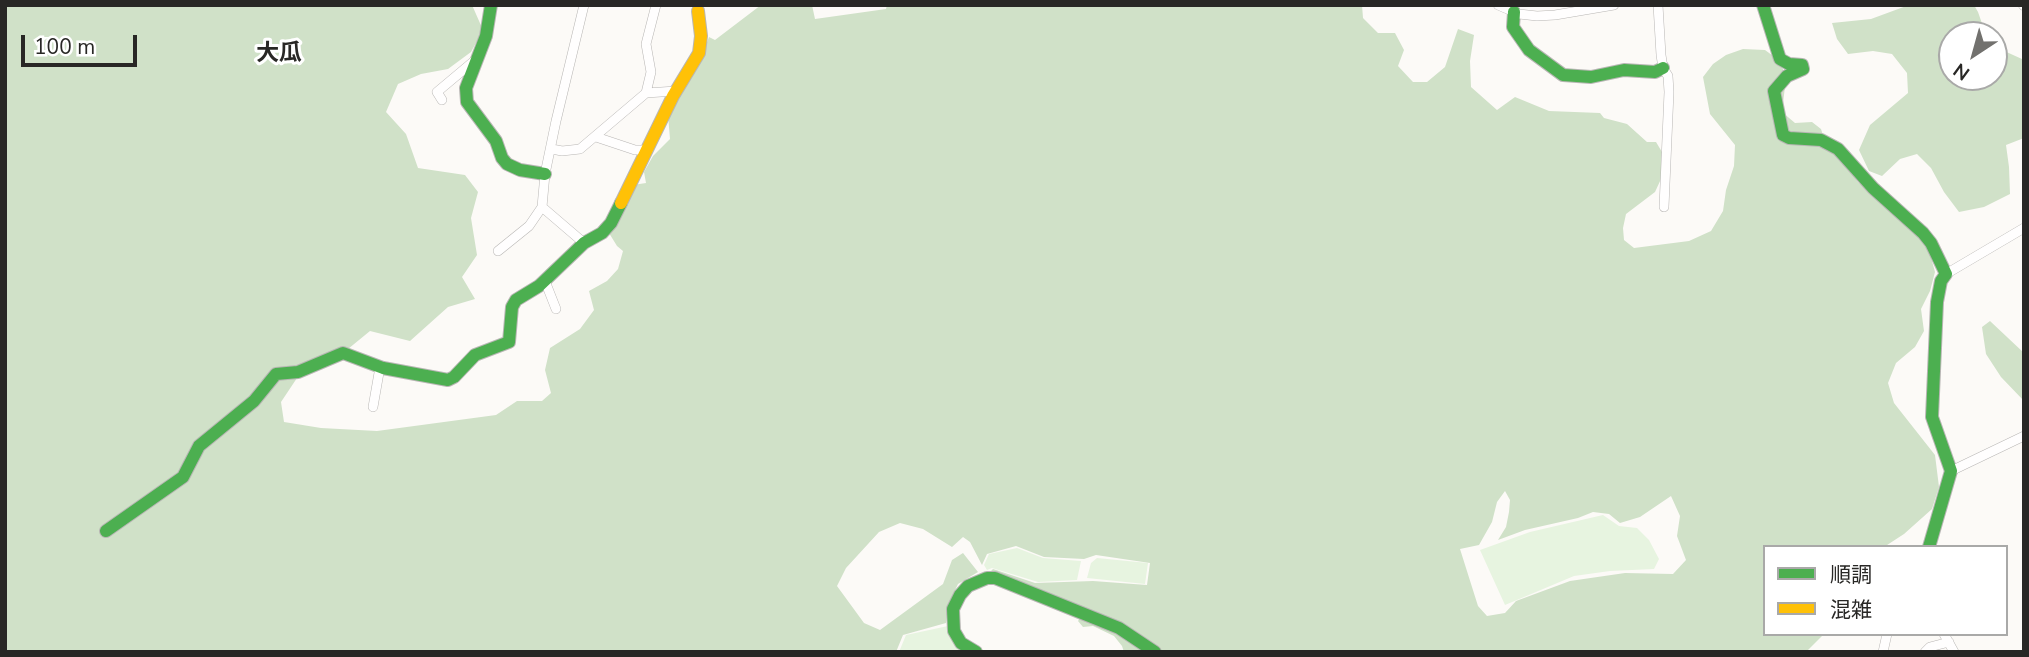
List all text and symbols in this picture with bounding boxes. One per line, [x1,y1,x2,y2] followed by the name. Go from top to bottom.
[24,21,140,65] scale bar
[1938,21,2008,91] north arrow
[34,33,95,61] text: 100 m
[256,40,302,68] district label: 大瓜
[1948,57,1975,86] text: N
[1763,545,2008,636] legend
[1830,561,1872,589] text: 順調
[1830,596,1872,624] text: 混雑

